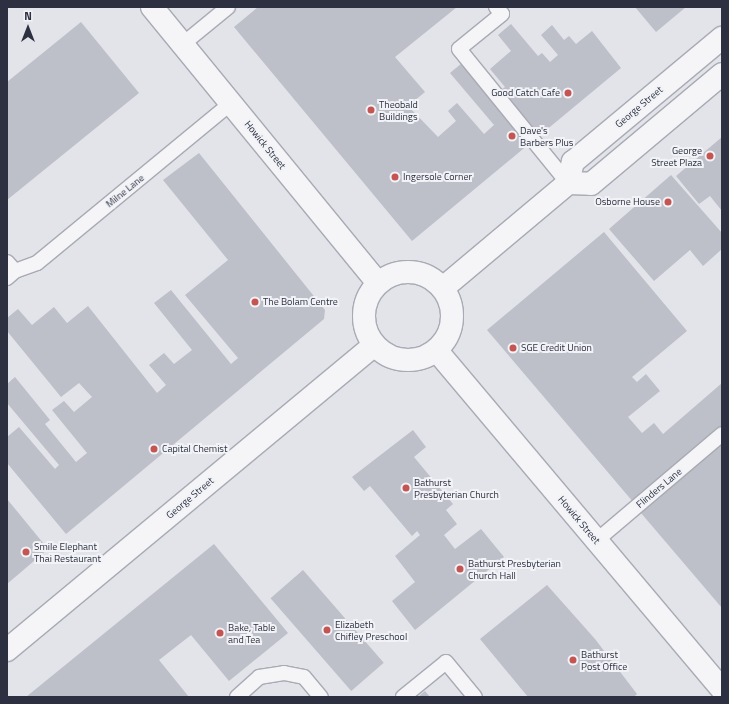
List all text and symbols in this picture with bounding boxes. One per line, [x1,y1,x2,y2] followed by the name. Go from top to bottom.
[8,8,48,48] north arrow
[24,8,32,24] text: N
[613,84,665,130] street label: George Street
[491,87,560,99] place label: Good Catch Cafe
[563,88,573,98] marker: Good Catch Cafe
[379,98,418,122] place label: Theobald Buildings
[366,105,376,115] marker: Theobald Buildings
[242,118,288,172] street label: Howick Street
[520,124,573,148] place label: Dave's Barbers Plus
[507,131,517,141] marker: Dave's Barbers Plus
[651,144,702,168] place label: George Street Plaza
[705,151,715,161] marker: George Street Plaza
[403,171,472,183] place label: Ingersole Corner
[103,172,147,210] street label: Milne Lane
[390,172,400,182] marker: Ingersole Corner
[595,196,660,208] place label: Osborne House
[663,197,673,207] marker: Osborne House
[263,296,338,308] place label: The Bolam Centre
[250,297,260,307] marker: The Bolam Centre
[521,342,592,354] place label: SGE Credit Union
[508,343,518,353] marker: SGE Credit Union
[162,443,228,455] place label: Capital Chemist
[149,444,159,454] marker: Capital Chemist
[634,465,684,511] street label: Flinders Lane
[164,475,216,521] street label: George Street
[414,476,499,500] place label: Bathurst Presbyterian Church
[401,483,411,493] marker: Bathurst Presbyterian Church
[555,494,603,546] street label: Howick Street
[34,540,101,564] place label: Smile Elephant Thai Restaurant
[21,547,31,557] marker: Smile Elephant Thai Restaurant
[468,557,561,580] place label: Bathurst Presbyterian Church Hall
[455,564,465,574] marker: Bathurst Presbyterian Church Hall
[335,618,407,642] place label: Elizabeth Chifley Preschool
[228,621,275,644] place label: Bake, Table and Tea
[322,625,332,635] marker: Elizabeth Chifley Preschool
[215,628,225,638] marker: Bake, Table and Tea
[581,648,627,672] place label: Bathurst Post Office
[568,655,578,665] marker: Bathurst Post Office

